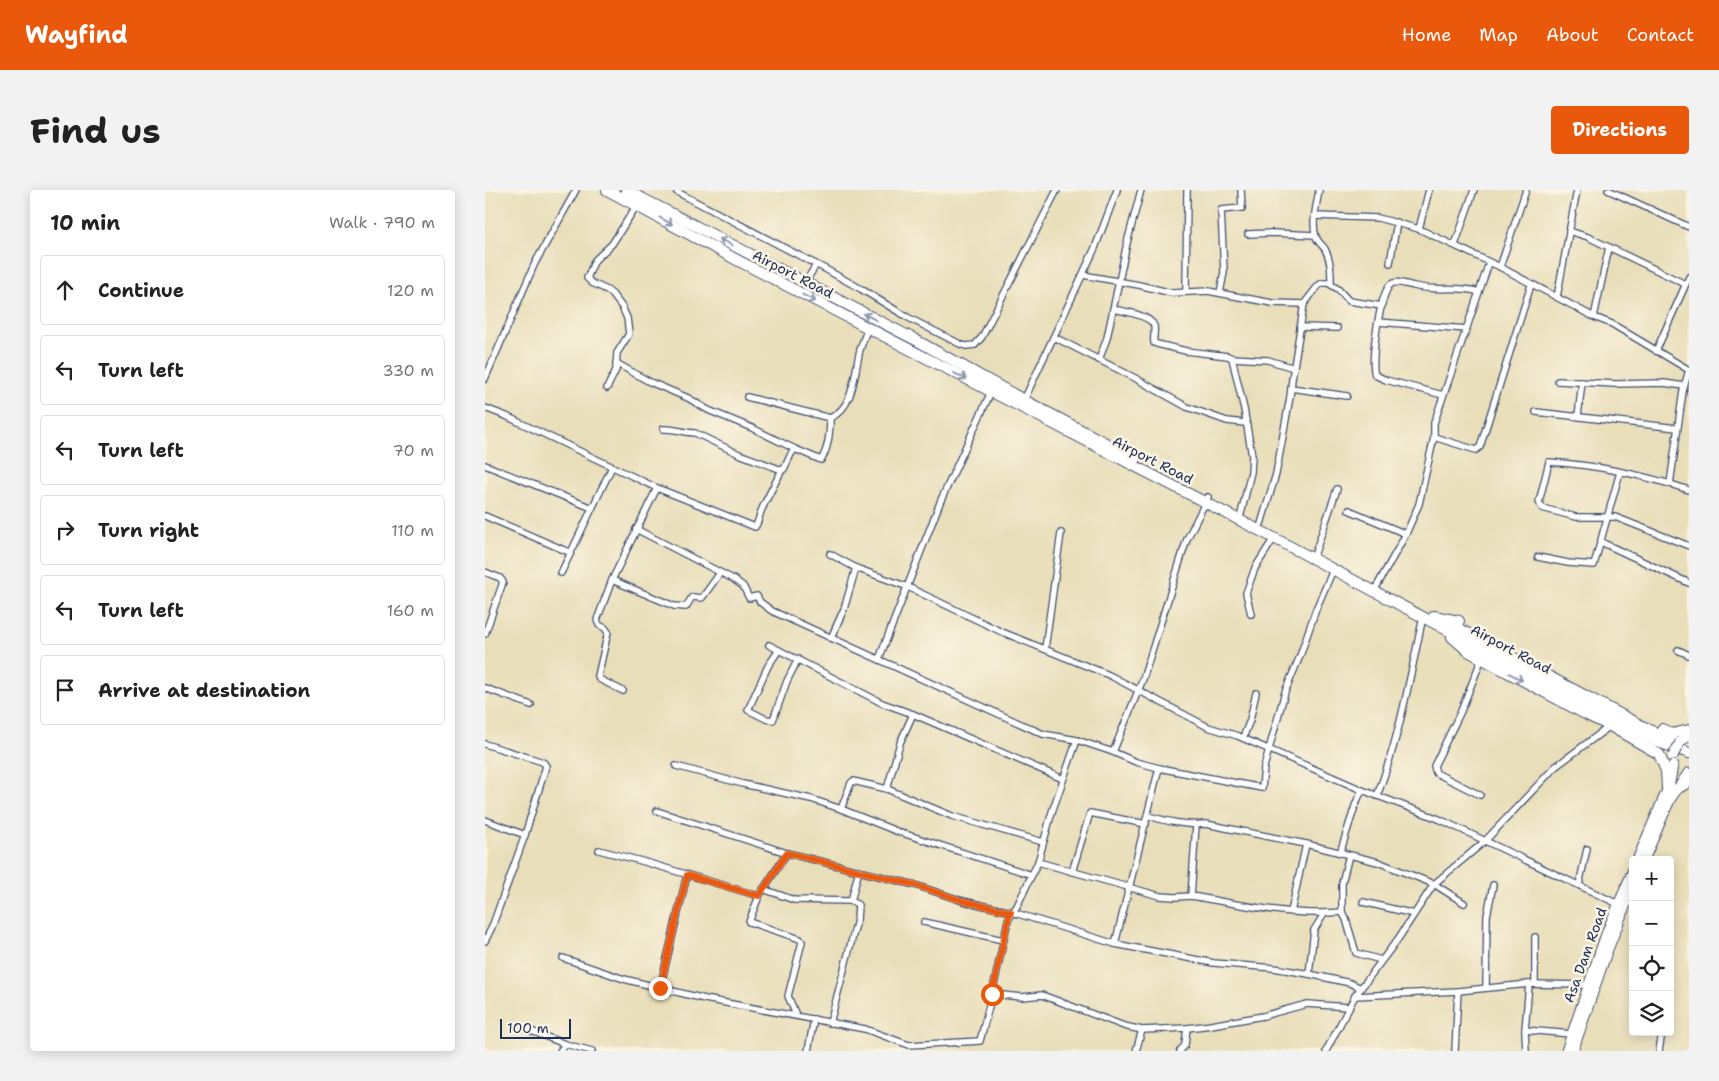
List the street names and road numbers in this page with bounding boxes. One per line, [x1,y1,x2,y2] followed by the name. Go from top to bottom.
[749,246,837,302] street label: Airport Road
[1109,432,1197,488] street label: Airport Road
[1468,620,1554,678] street label: Airport Road
[1559,905,1611,1005] street label: Asa Dam Road

